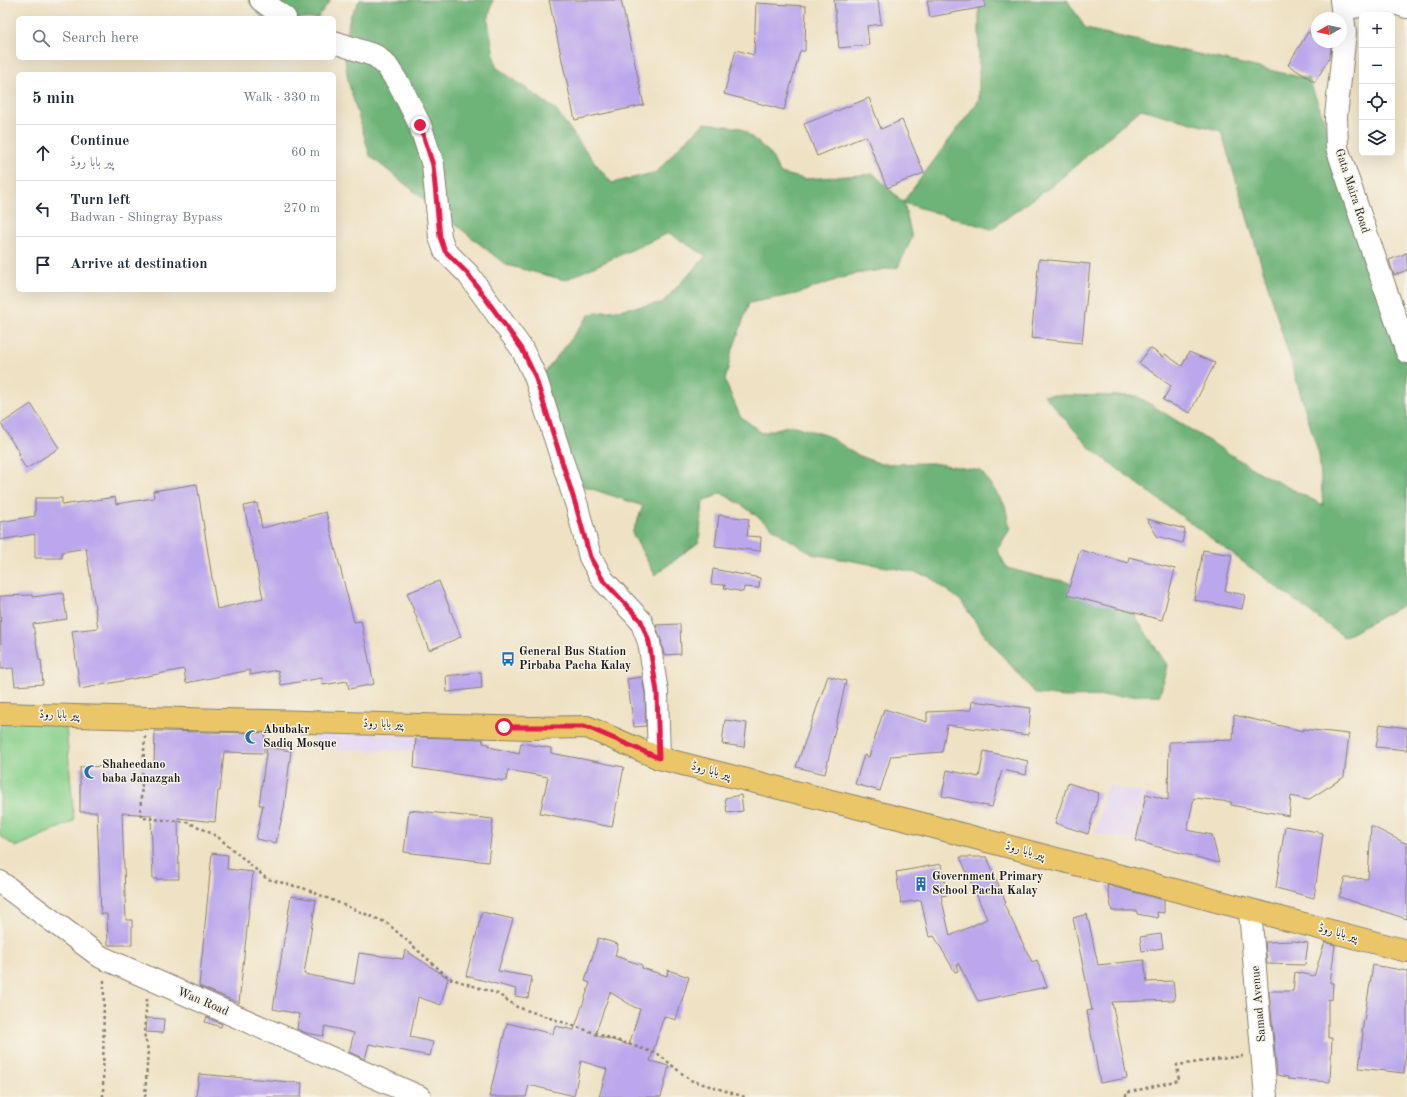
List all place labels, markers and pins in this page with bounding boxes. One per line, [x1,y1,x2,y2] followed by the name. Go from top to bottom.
[519,646,631,672] place label: General Bus Station Pirbaba Pacha Kalay
[500,651,516,667] bus stop icon: General Bus Station Pirbaba Pacha Kalay
[263,724,337,750] place label: Abubakr Sadiq Mosque
[244,729,260,745] mosque icon: Abubakr Sadiq Mosque
[102,759,181,785] place label: Shaheedano baba Janazgah
[83,764,99,780] mosque icon: Shaheedano baba Janazgah
[932,871,1043,897] place label: Government Primary School Pacha Kalay
[913,876,929,892] building icon: Government Primary School Pacha Kalay

